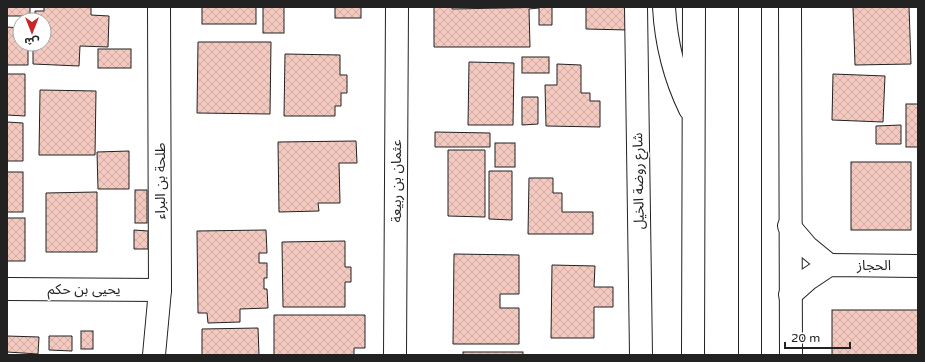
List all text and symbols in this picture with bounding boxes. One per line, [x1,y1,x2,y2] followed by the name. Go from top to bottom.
[12,12,52,52] north arrow
[24,35,40,48] text: ش
[629,132,650,230] street label: شارع روضة الخيل
[388,139,405,223] street label: عثمان بن ربيعة
[152,143,169,219] street label: طلحة بن البراء
[856,257,891,274] street label: الحجاز
[47,281,121,300] street label: يحيى بن حكم
[785,324,850,350] scale bar
[791,331,820,345] text: 20 m

